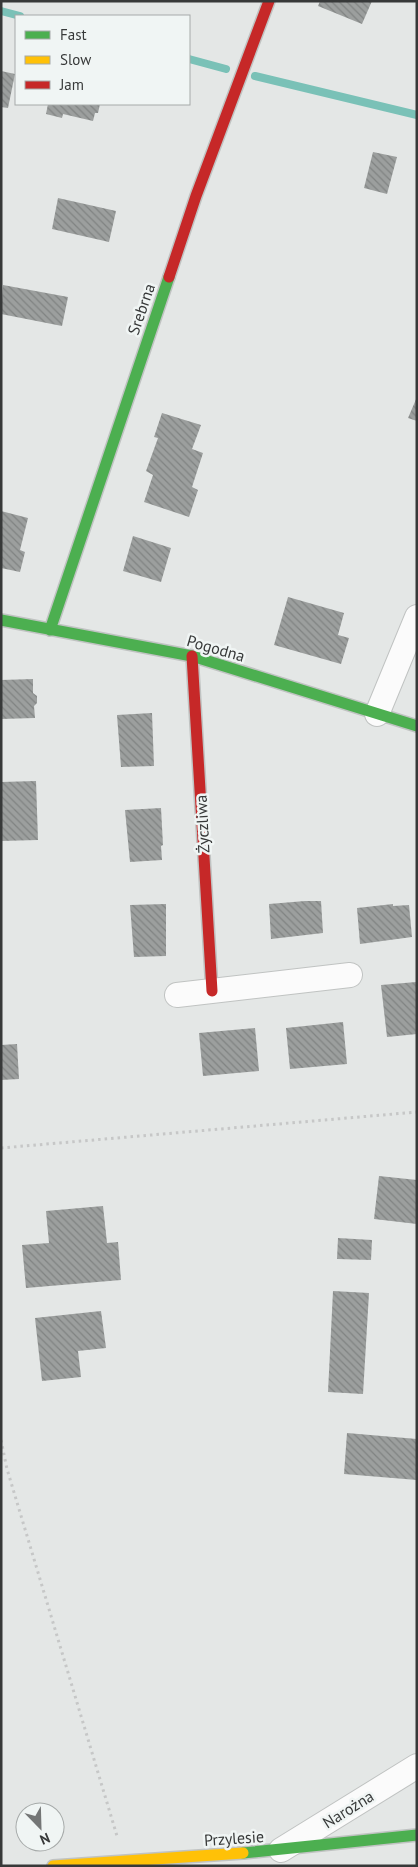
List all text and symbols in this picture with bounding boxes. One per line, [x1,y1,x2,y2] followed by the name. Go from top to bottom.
[15,15,190,105] legend
[60,25,87,44] text: Fast
[60,50,91,69] text: Slow
[59,75,84,94] text: Jam
[123,281,159,337] street label: Srebrna
[185,630,247,666] street label: Pogodna
[190,794,214,854] street label: Życzliwa
[319,1786,377,1832] street label: Narożna
[15,1802,65,1852] north arrow
[203,1826,265,1850] street label: Przylesie
[37,1829,53,1849] text: N

